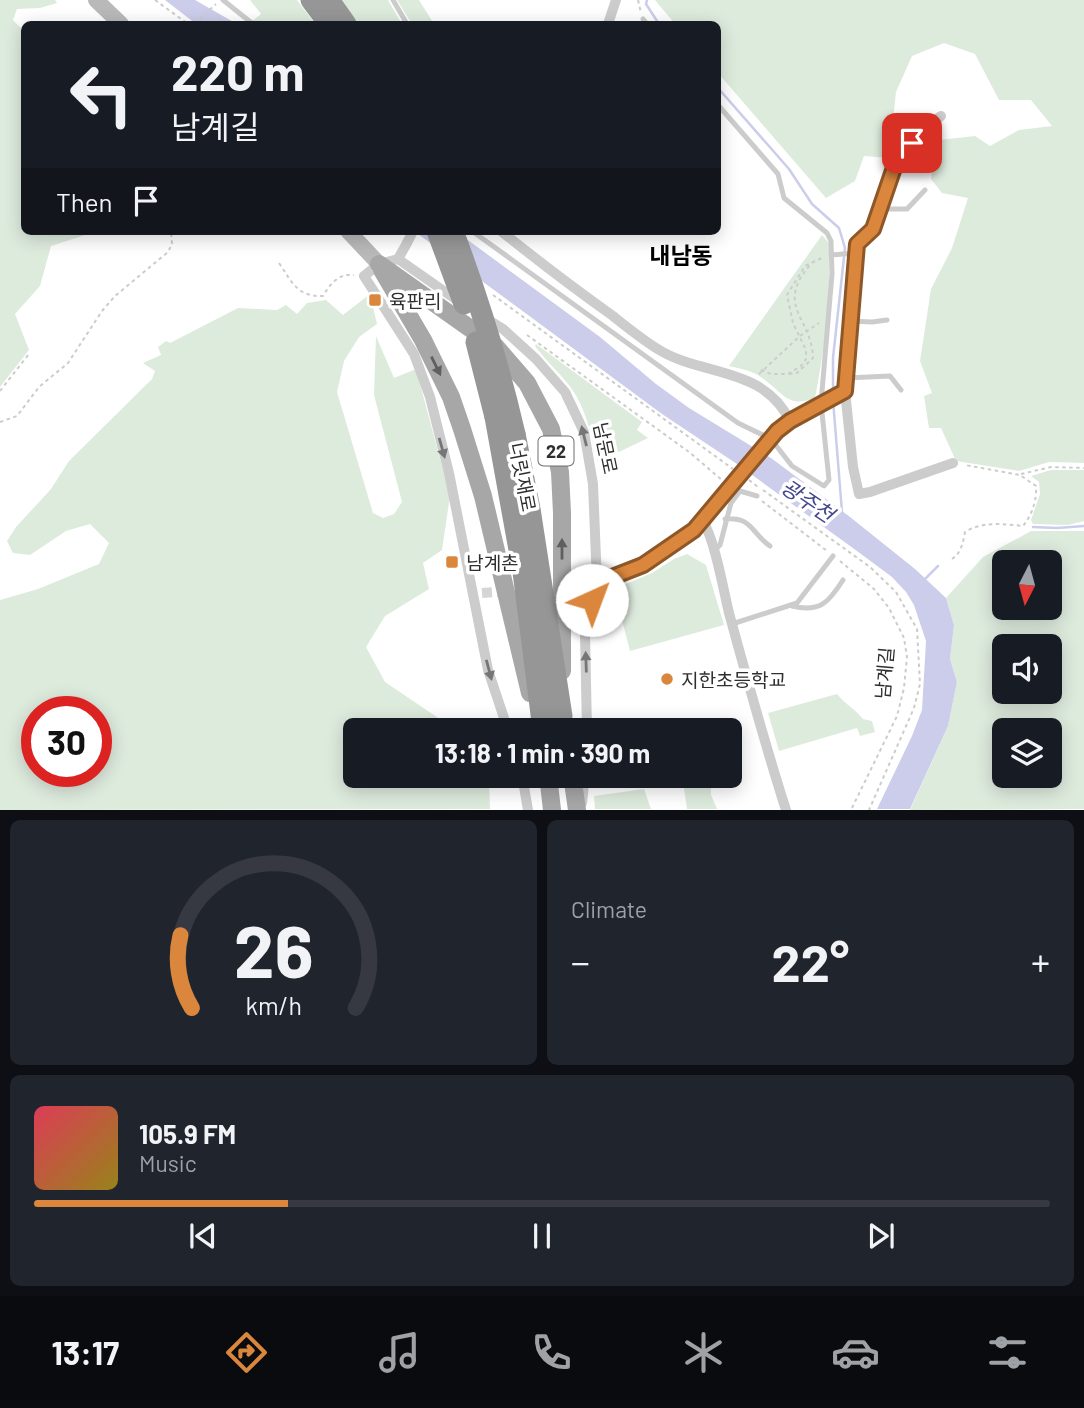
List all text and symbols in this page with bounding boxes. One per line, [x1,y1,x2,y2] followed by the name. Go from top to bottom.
[171,42,305,101] text: 220 m
[56,49,147,140] icon: left
[171,107,259,145] text: 남계길
[882,113,942,173] pin
[893,124,931,162] icon: arrive
[127,182,165,220] icon: arrive
[56,186,113,217] text: Then
[649,241,713,269] district label: 내남동
[389,289,441,312] place label: 육판리
[367,292,383,308] marker: 육판리
[430,356,441,376] one-way arrow
[589,420,623,476] street label: 남문로
[578,425,589,447] one-way arrow
[538,436,574,466] road number: 22
[437,438,447,459] one-way arrow
[505,440,541,514] street label: 너릿재로
[777,473,841,528] water label: 광주천
[556,538,568,560] one-way arrow
[992,550,1062,620] north arrow
[992,550,1062,788] map controls
[466,551,518,574] place label: 남계촌
[444,554,460,570] marker: 남계촌
[555,563,629,637] position arrow
[992,634,1062,704] button: sound
[870,646,898,700] street label: 남계길
[580,650,591,672] one-way arrow
[484,660,495,682] one-way arrow
[681,668,786,691] place label: 지한초등학교
[659,671,675,687] marker: 지한초등학교
[21,696,112,787] speed limit sign: 30
[992,718,1062,788] button: layers
[435,737,650,768] text: 13:18 · 1 min · 390 m
[571,895,647,923] text: Climate
[234,906,313,994] text: 26
[772,930,849,992] text: 22°
[571,938,590,984] text: −
[1031,938,1050,984] text: +
[245,990,302,1020] text: km/h
[139,1118,236,1149] text: 105.9 FM
[139,1149,197,1177] text: Music
[184,1217,222,1255] icon: previous
[523,1217,561,1255] icon: pause
[862,1217,900,1255] icon: next
[222,1328,271,1377] icon: directions
[375,1328,424,1377] icon: music
[527,1328,576,1377] icon: phone
[679,1328,728,1377] icon: climate
[831,1328,880,1377] icon: car
[983,1328,1032,1377] icon: filters
[52,1333,119,1371] text: 13:17

